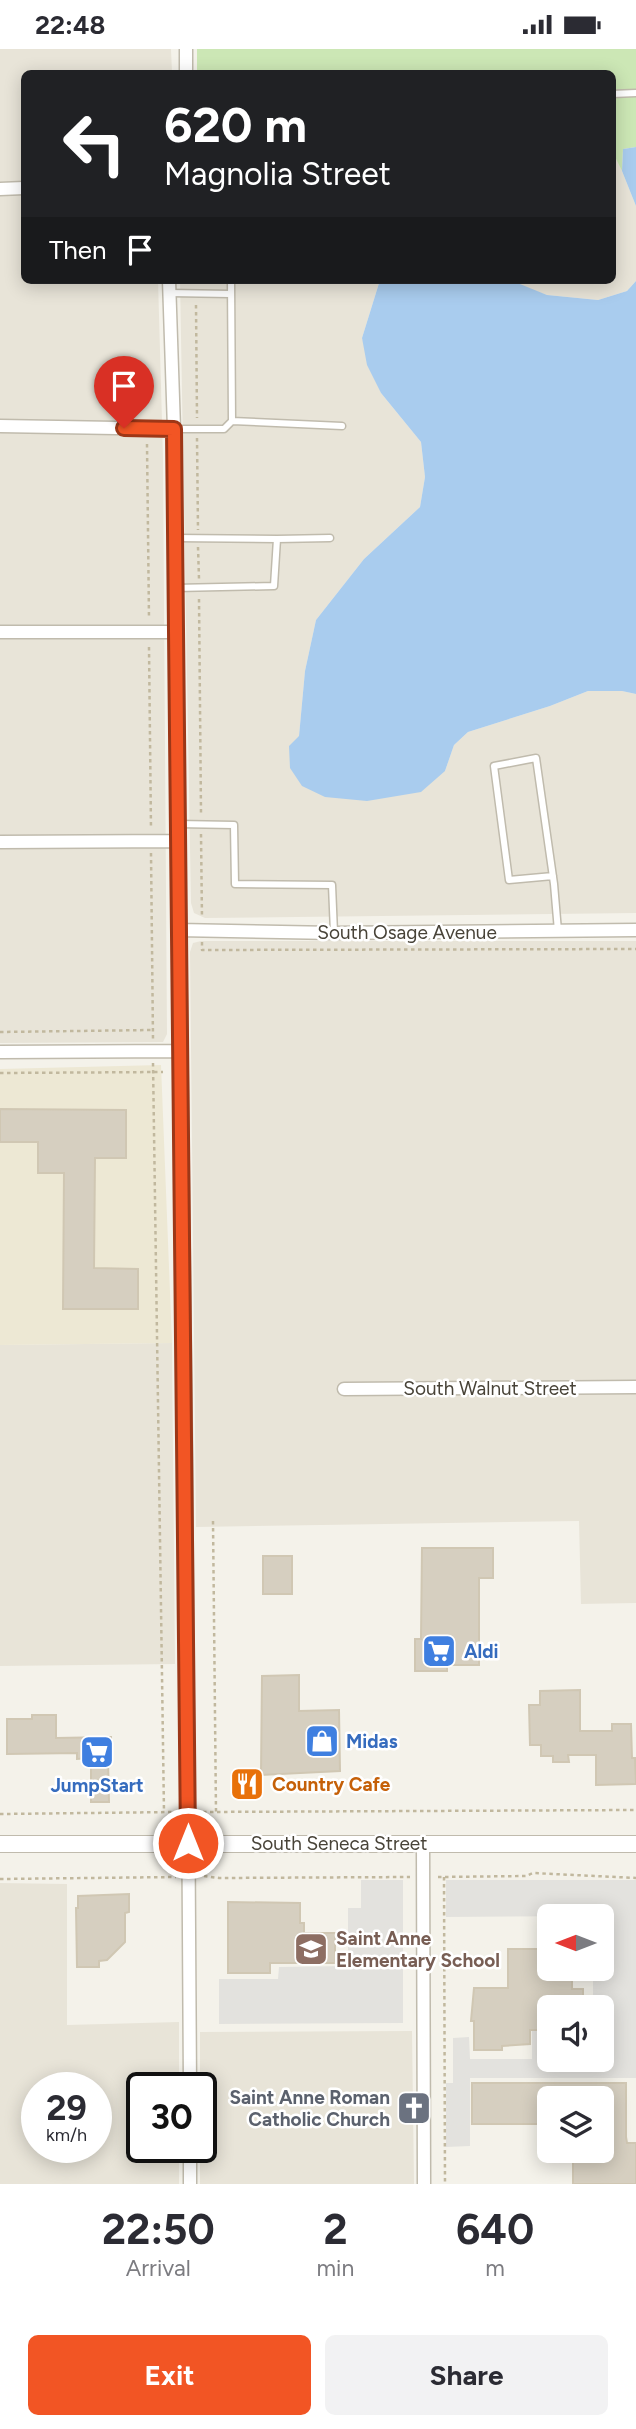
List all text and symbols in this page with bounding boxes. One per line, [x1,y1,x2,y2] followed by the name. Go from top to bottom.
[35,9,105,41] text: 22:48
[164,95,307,154] text: 620 m
[49,98,140,189] icon: left
[164,155,391,193] text: Magnolia Street
[121,231,159,269] icon: arrive
[49,234,107,266] text: Then
[94,356,154,428] pin
[105,367,143,405] icon: arrive
[317,921,497,944] street label: South Osage Avenue
[403,1377,577,1400] street label: South Walnut Street
[420,1632,458,1670] supermarket icon: Aldi
[464,1640,499,1663] place label: Aldi
[303,1722,341,1760] shop icon: Midas
[346,1730,398,1753] place label: Midas
[78,1733,116,1771] supermarket icon: JumpStart
[228,1765,266,1803] restaurant icon: Country Cafe
[272,1773,391,1796] place label: Country Cafe
[50,1774,144,1797] place label: JumpStart
[151,1806,225,1880] position arrow
[251,1832,427,1855] street label: South Seneca Street
[537,1904,614,1981] north arrow
[537,1904,614,2163] map controls
[336,1927,500,1972] place label: Saint Anne Elementary School
[292,1930,330,1968] school or university icon: Saint Anne Elementary School
[537,1995,614,2072] button: sound
[126,2072,217,2163] speed limit sign: 30
[229,2086,390,2131] place label: Saint Anne Roman Catholic Church
[537,2086,614,2163] button: layers
[46,2087,87,2129] text: 29
[395,2089,433,2127] church icon: Saint Anne Roman Catholic Church
[46,2124,87,2146] text: km/h
[102,2204,215,2255] text: 22:50
[323,2204,348,2255] text: 2
[456,2204,534,2255] text: 640
[126,2254,191,2282] text: Arrival
[316,2254,354,2282] text: min
[485,2254,505,2282] text: m
[28,2335,311,2415] button: Exit
[325,2335,608,2415] button: Share

